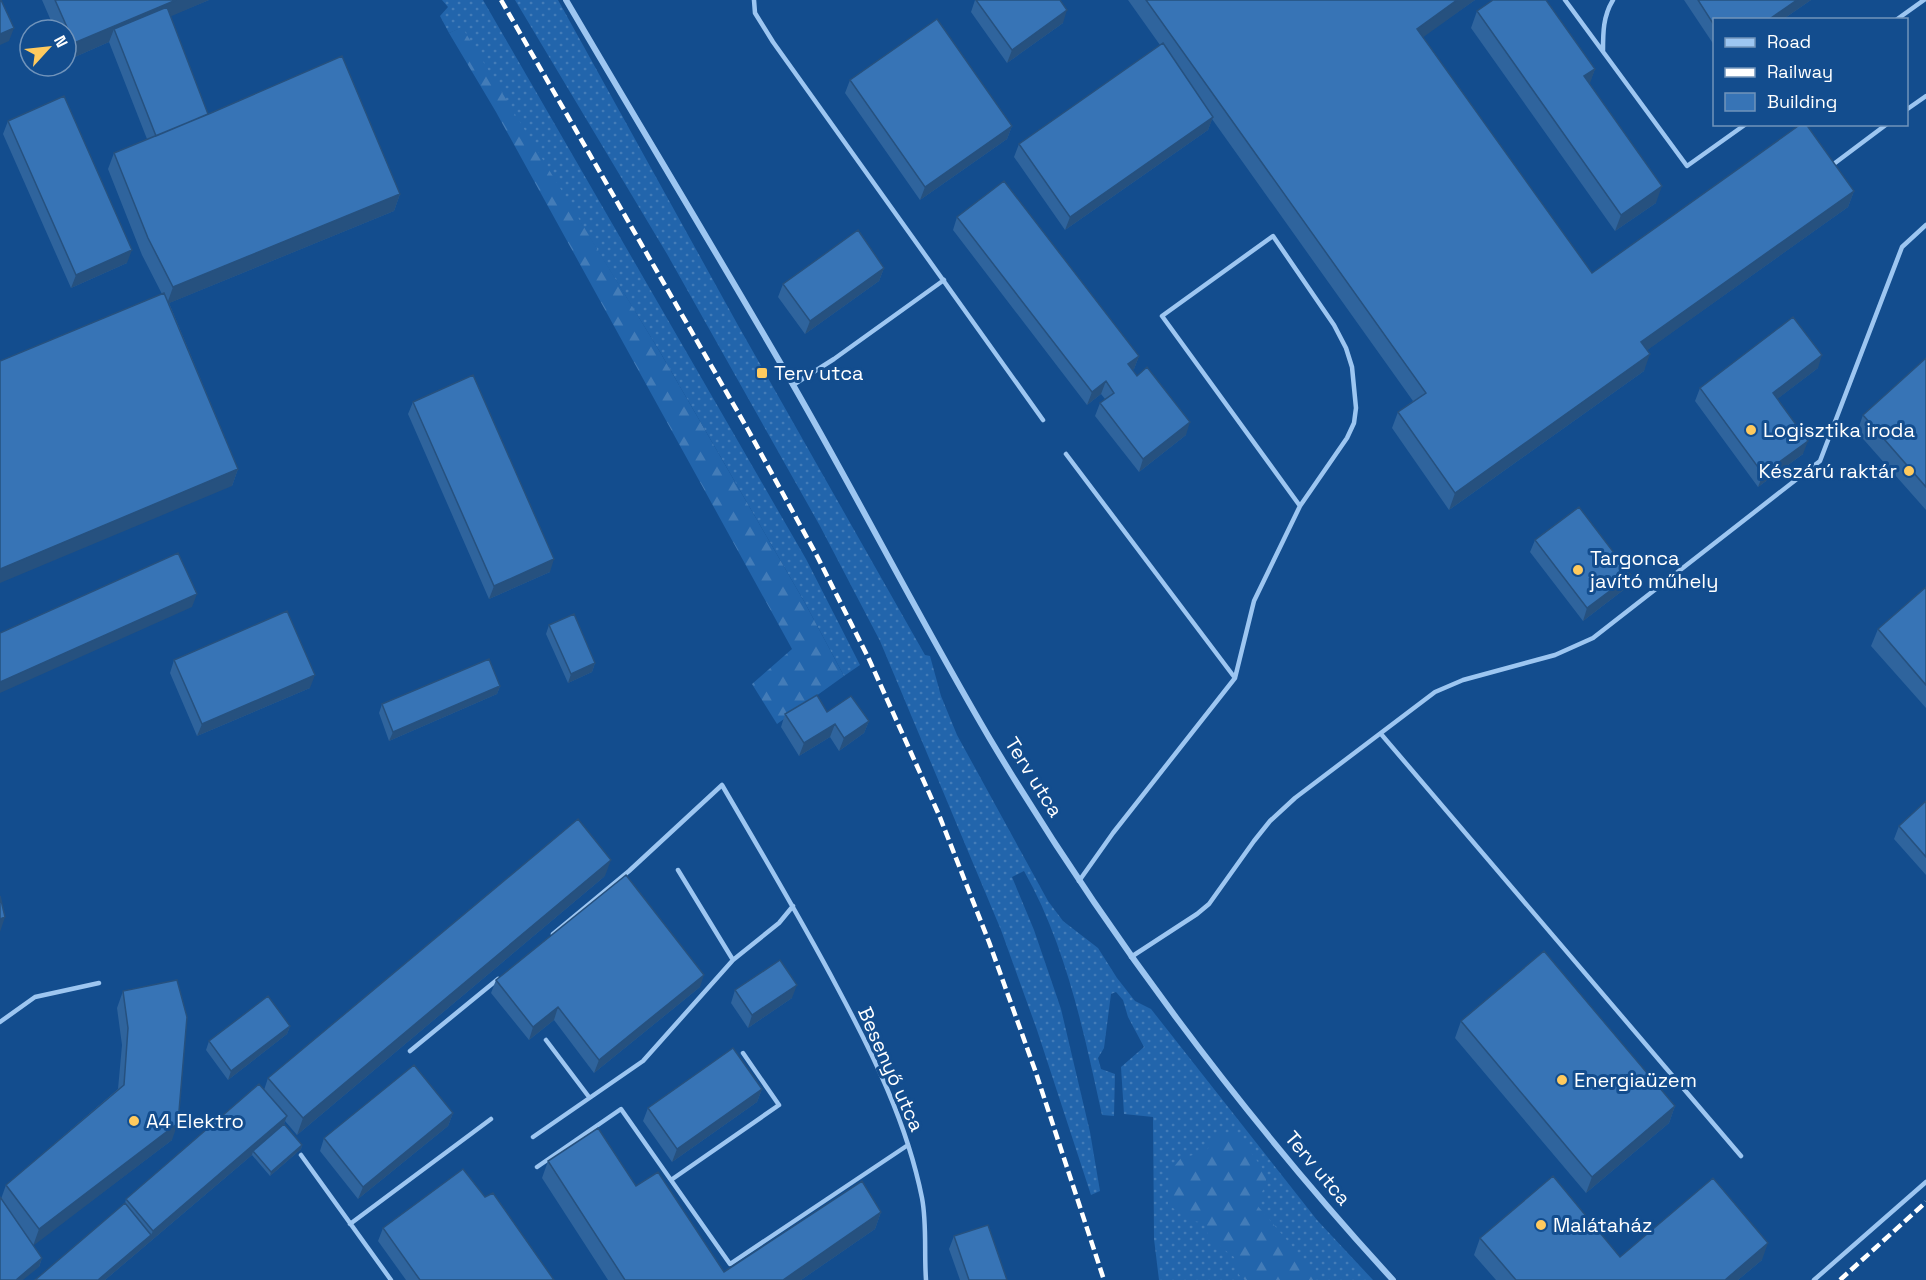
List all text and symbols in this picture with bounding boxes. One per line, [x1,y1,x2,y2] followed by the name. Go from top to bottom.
[18,18,78,78] north arrow
[1713,18,1908,126] legend
[1767,30,1811,53] text: Road
[49,32,73,51] text: N
[1767,60,1833,83] text: Railway
[1767,90,1837,113] text: Building
[774,360,864,386] place label: Terv utca
[755,366,769,380] marker: Terv utca
[1763,417,1915,443] place label: Logisztika iroda
[1744,423,1758,437] marker: Logisztika iroda
[1758,458,1897,484] place label: Készárú raktár
[1902,464,1916,478] marker: Készárú raktár
[1589,545,1718,594] place label: Targonca javító műhely
[1571,563,1585,577] marker: Targonca javító műhely
[999,732,1069,822] street label: Terv utca
[852,1003,930,1135] street label: Besenyő utca
[1574,1067,1697,1093] place label: Energiaüzem
[1555,1073,1569,1087] marker: Energiaüzem
[146,1108,244,1134] place label: A4 Elektro
[127,1114,141,1128] marker: A4 Elektro
[1279,1125,1357,1211] street label: Terv utca
[1553,1212,1652,1238] place label: Malátaház
[1534,1218,1548,1232] marker: Malátaház

